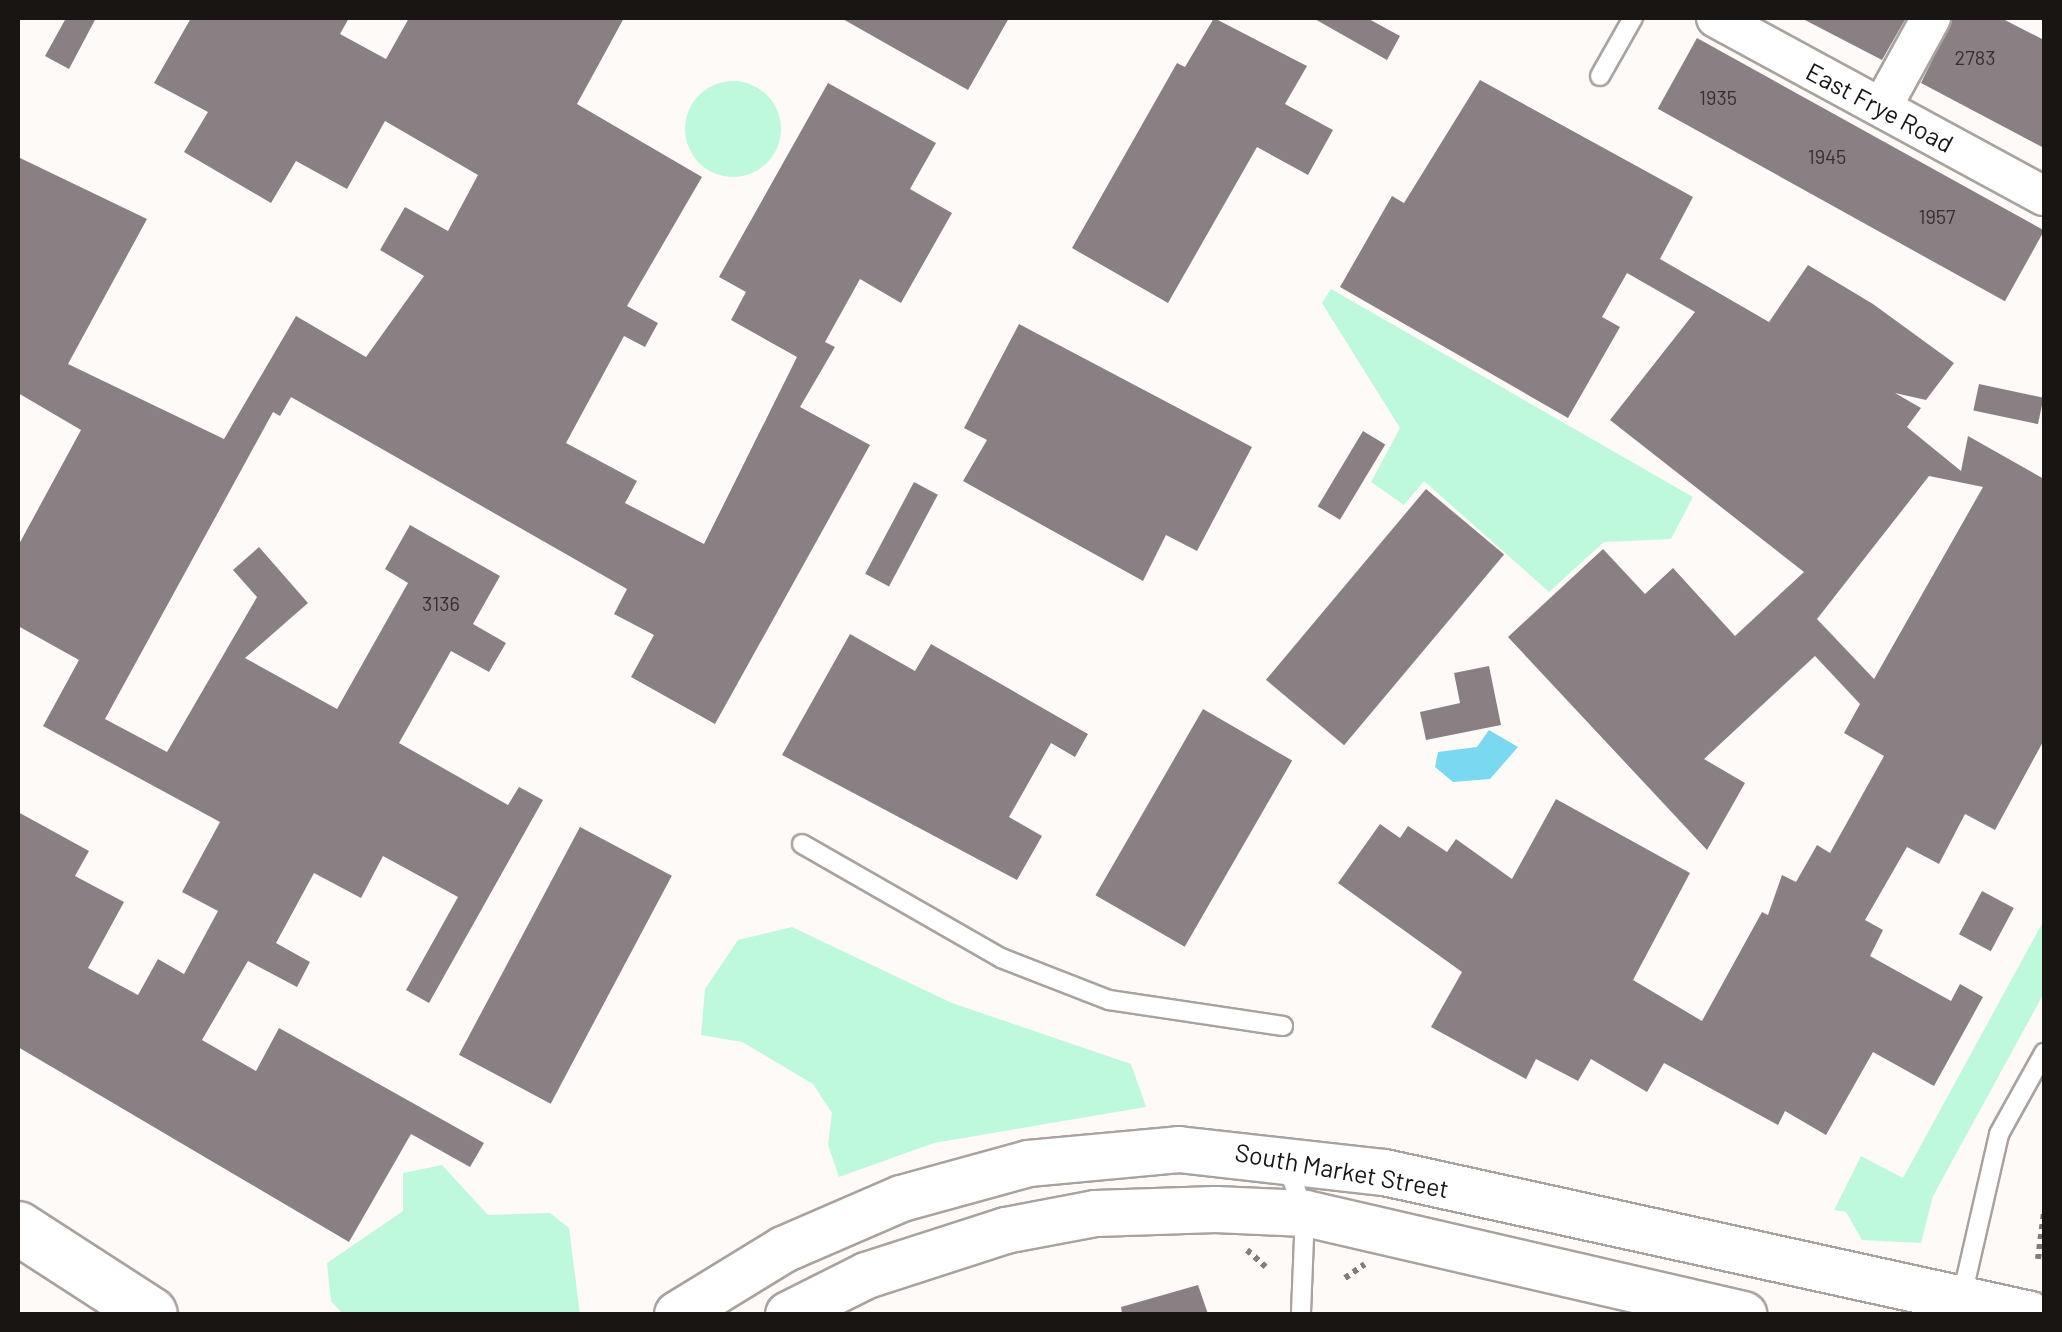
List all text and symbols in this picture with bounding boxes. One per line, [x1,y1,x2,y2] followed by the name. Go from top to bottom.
[1955,45,1995,69] house number: 2783
[1801,56,1959,158] street label: East Frye Road
[1699,85,1737,109] house number: 1935
[1808,144,1846,168] house number: 1945
[1918,204,1956,228] house number: 1957
[422,591,460,615] house number: 3136
[1233,1136,1451,1204] street label: South Market Street

